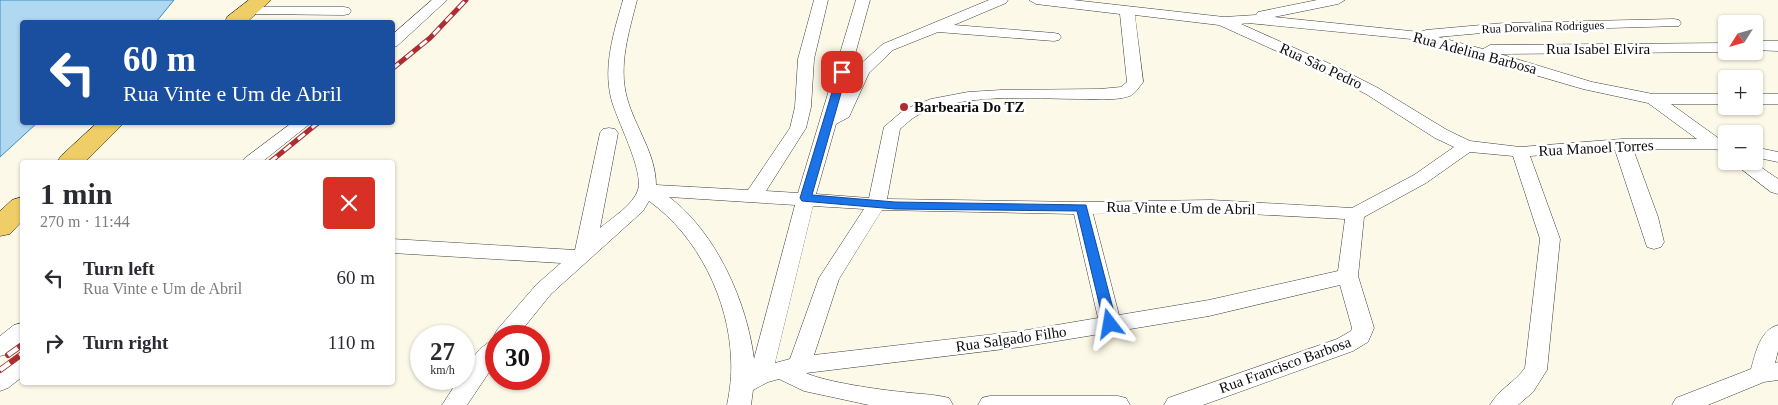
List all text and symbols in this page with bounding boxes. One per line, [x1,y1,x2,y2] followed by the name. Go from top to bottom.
[1718,15,1762,60] north arrow
[1718,15,1763,170] map controls
[1481,18,1605,36] street label: Rua Dorvalina Rodrigues
[1411,29,1539,77] street label: Rua Adelina Barbosa
[40,40,105,105] icon: left
[123,40,196,79] text: 60 m
[1277,40,1365,92] street label: Rua São Pedro
[1546,41,1650,57] street label: Rua Isabel Elvira
[821,51,863,93] pin
[828,58,856,86] icon: arrive
[1718,70,1763,115] button: +
[123,81,342,106] text: Rua Vinte e Um de Abril
[914,99,1025,115] place label: Barbearia Do TZ
[898,101,910,113] marker: Barbearia Do TZ
[1718,125,1763,170] button: −
[1538,137,1654,159] street label: Rua Manoel Torres
[40,177,113,210] text: 1 min
[323,177,375,229] button: close
[1106,199,1256,217] street label: Rua Vinte e Um de Abril
[40,213,130,230] text: 270 m · 11:44
[83,258,155,279] text: Turn left
[40,264,68,292] icon: left
[336,267,375,288] text: 60 m
[83,280,242,297] text: Rua Vinte e Um de Abril
[1083,297,1135,349] position arrow
[955,323,1067,355] street label: Rua Salgado Filho
[485,325,550,390] speed limit sign: 30
[40,329,68,357] icon: right
[83,332,168,353] text: Turn right
[328,332,375,353] text: 110 m
[1217,334,1353,396] street label: Rua Francisco Barbosa
[430,338,455,365] text: 27
[430,363,455,377] text: km/h

